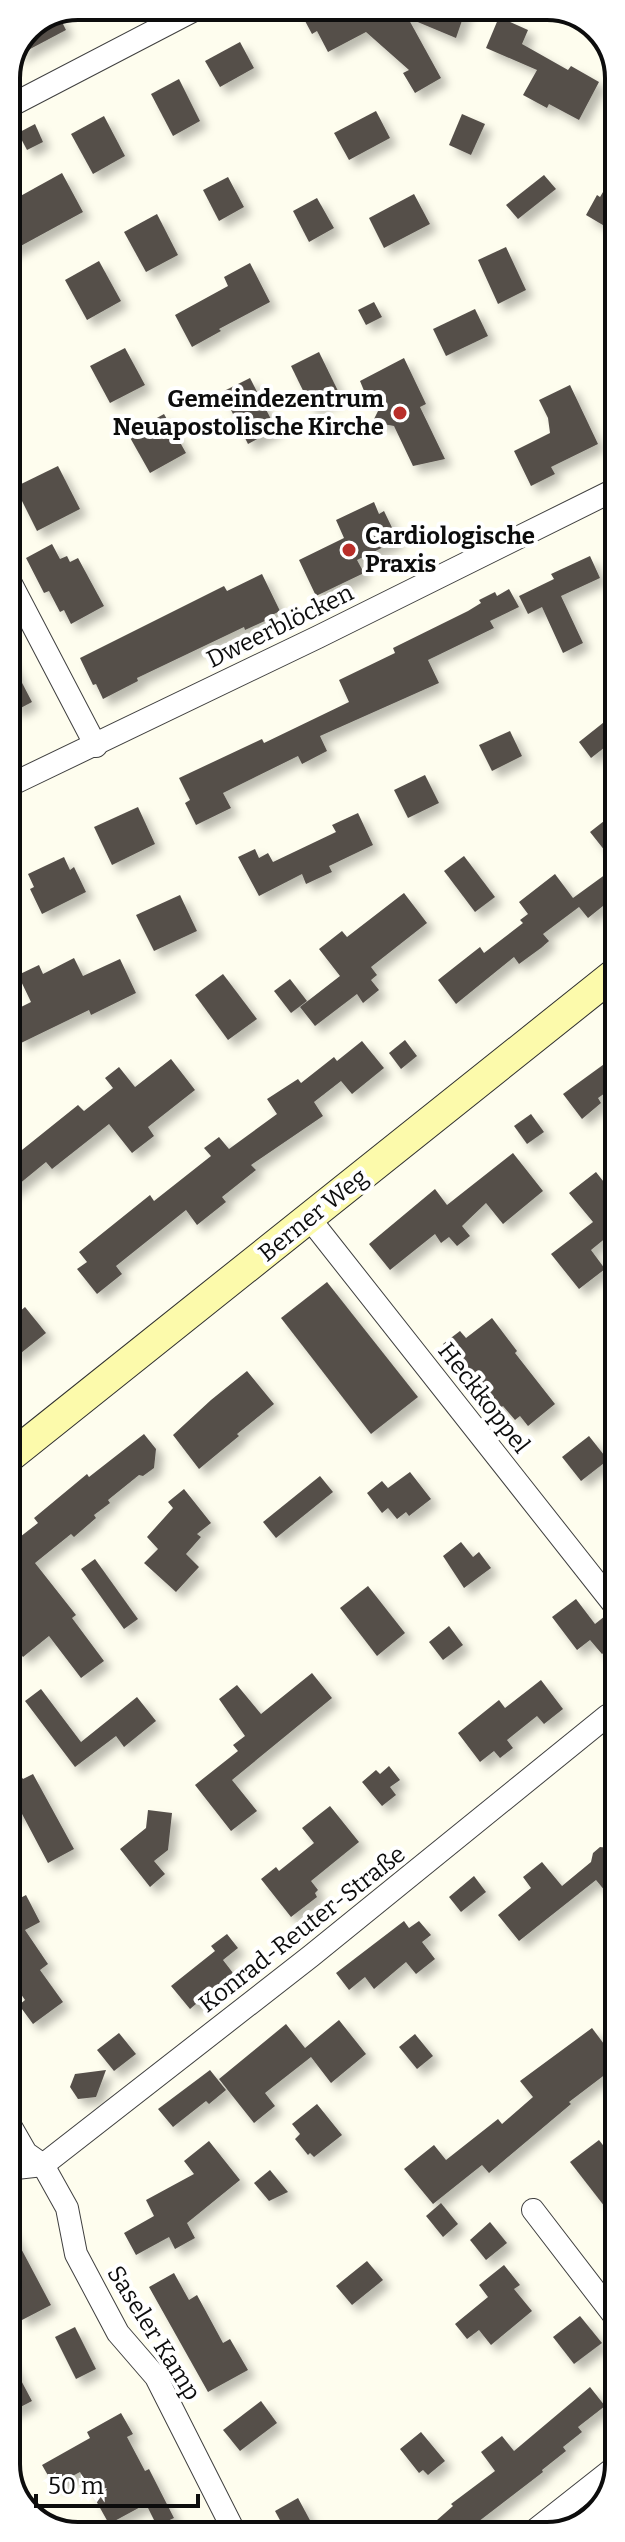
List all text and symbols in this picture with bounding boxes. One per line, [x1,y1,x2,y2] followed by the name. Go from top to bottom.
[113,385,384,441] place label: Gemeindezentrum Neuapostolische Kirche
[391,404,409,422] marker: Gemeindezentrum Neuapostolische Kirche
[365,522,535,578] place label: Cardiologische Praxis
[340,541,358,559] marker: Cardiologische Praxis
[202,578,358,674] street label: Dweerblöcken
[253,1163,373,1267] street label: Berner Weg
[432,1337,536,1459] street label: Heckkoppel
[193,1840,411,2018] street label: Konrad-Reuter-Straße
[102,2261,206,2405] street label: Saseler Kamp
[36,2458,198,2508] scale bar
[48,2472,104,2500] text: 50 m

